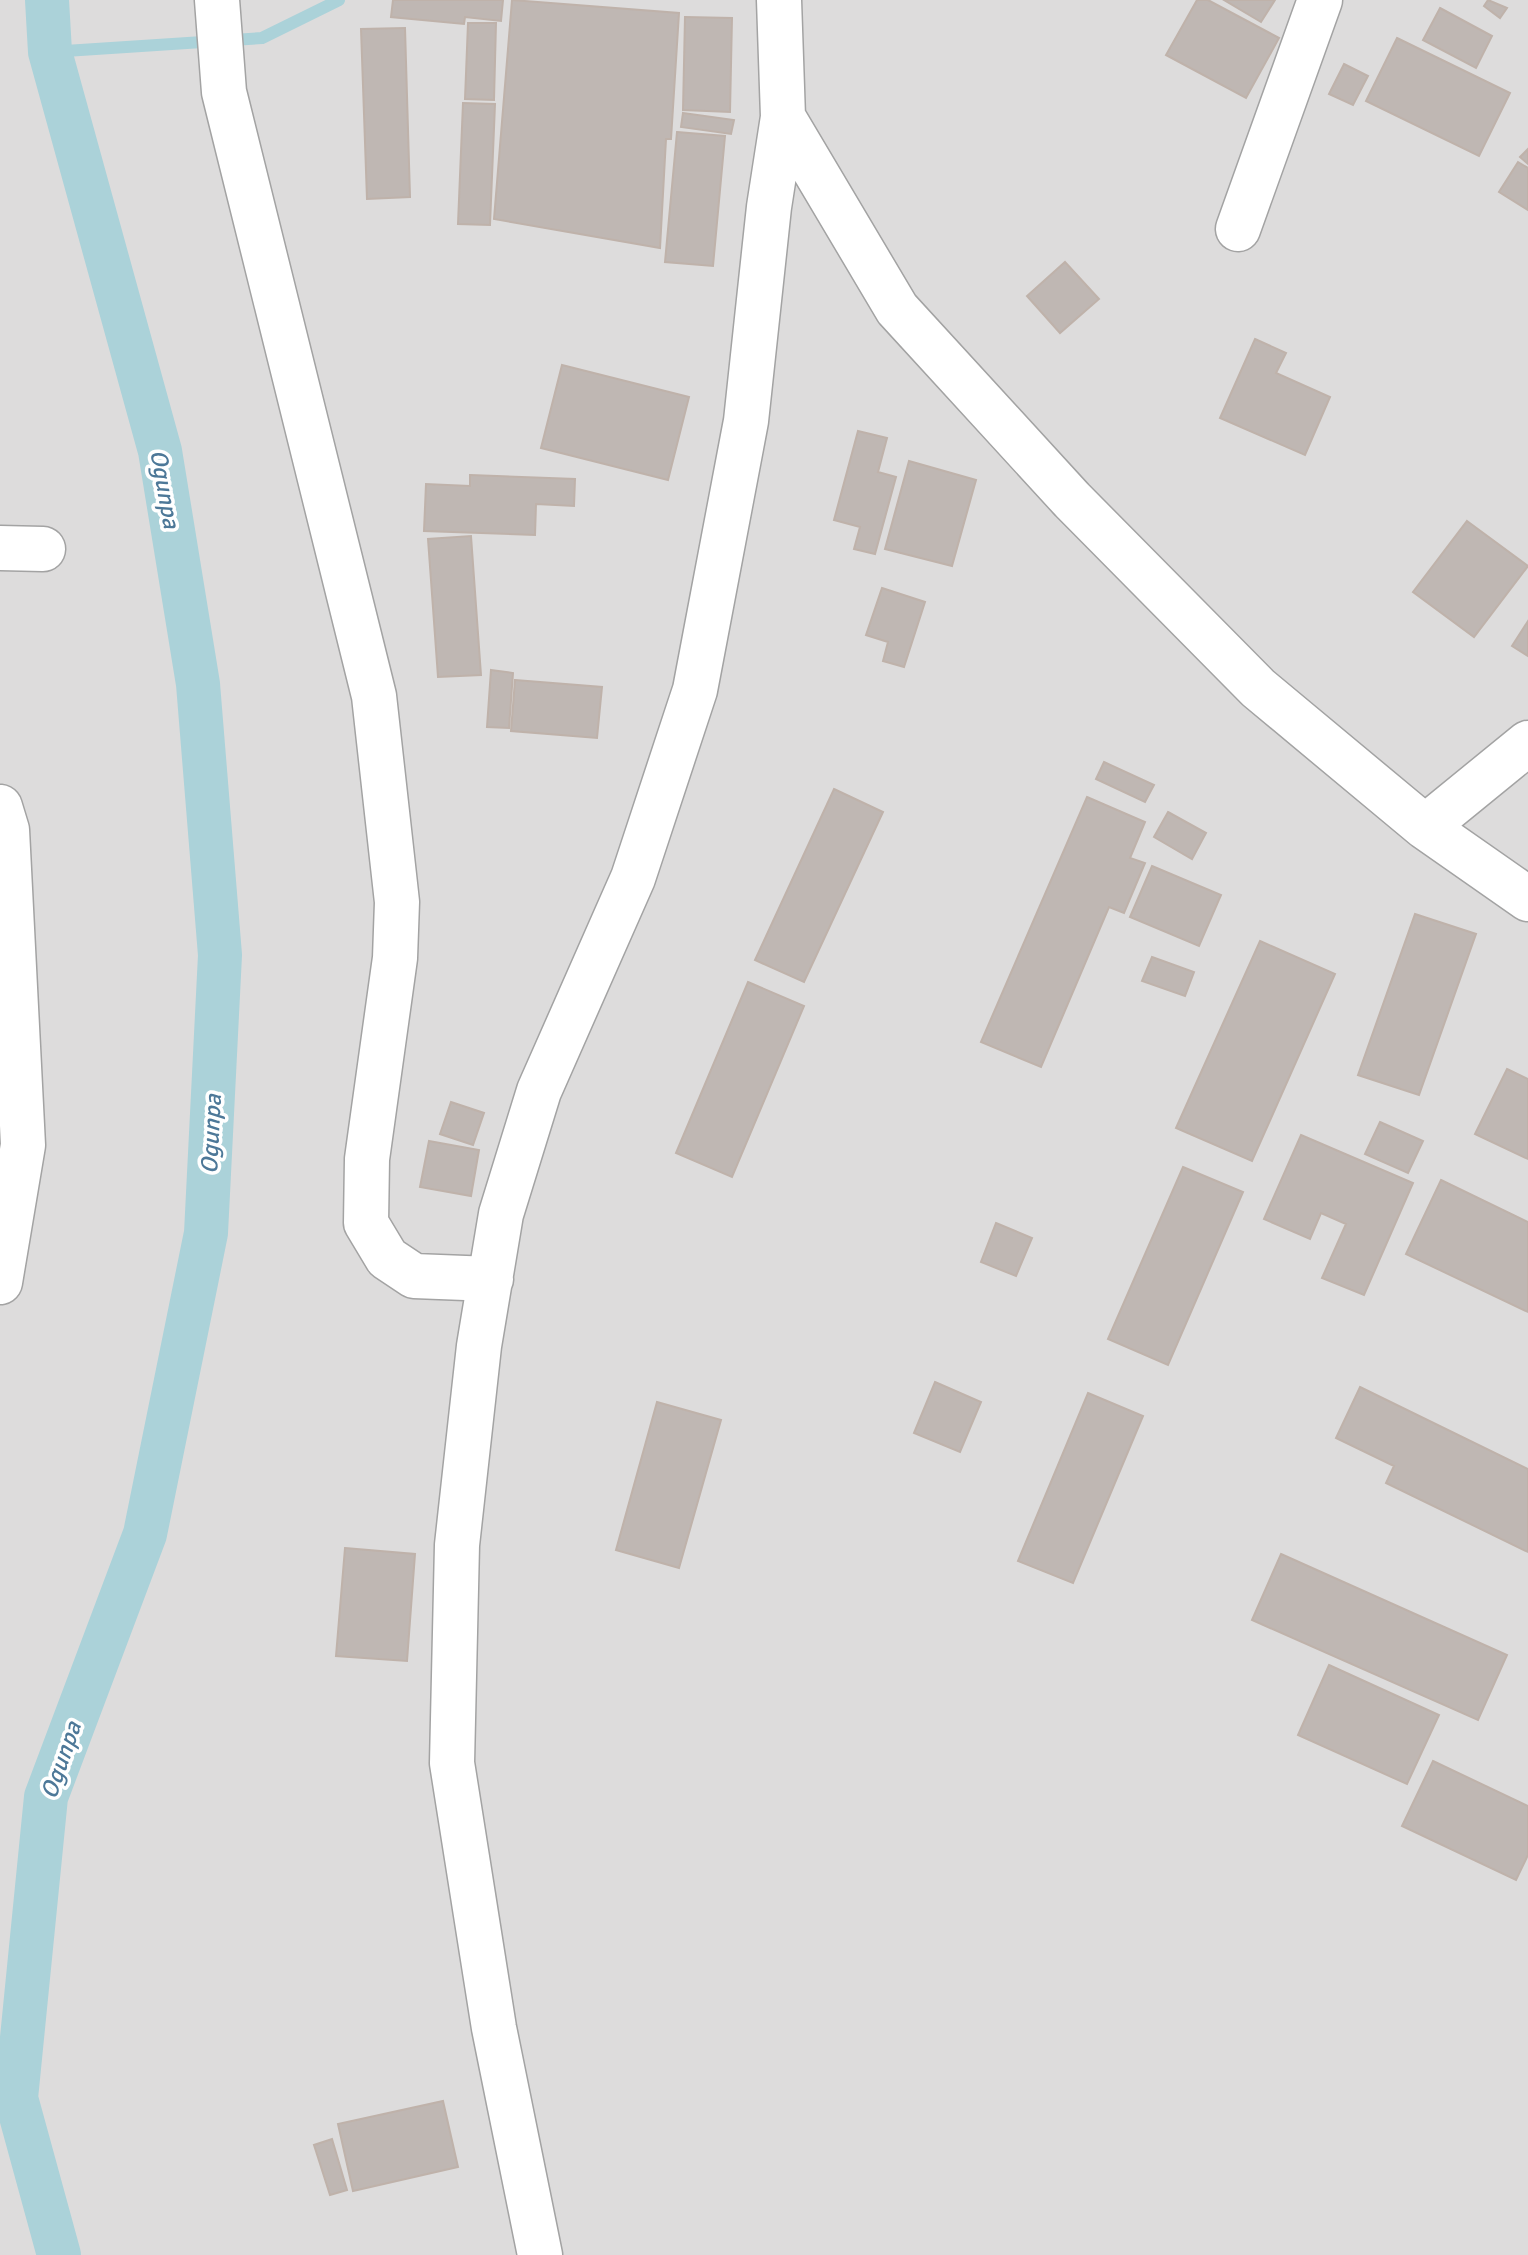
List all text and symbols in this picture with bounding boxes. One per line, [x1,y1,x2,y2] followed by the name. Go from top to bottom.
[143,447,187,532] water label: Ogunpa
[194,1093,228,1175] water label: Ogunpa
[34,1717,88,1803] water label: Ogunpa

